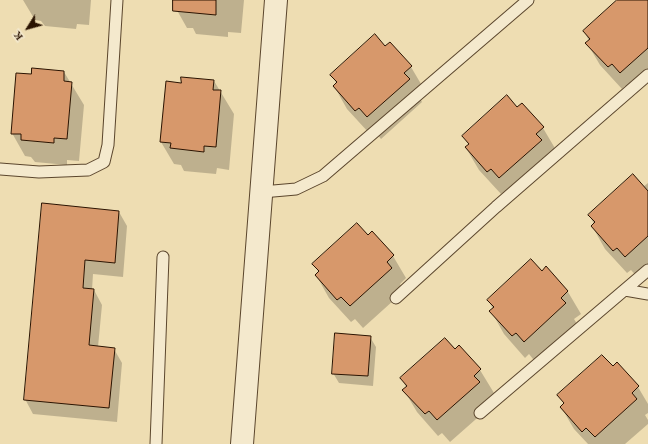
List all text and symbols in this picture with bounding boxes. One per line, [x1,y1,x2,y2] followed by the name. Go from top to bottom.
[8,8,48,48] north arrow
[9,27,27,44] text: K

